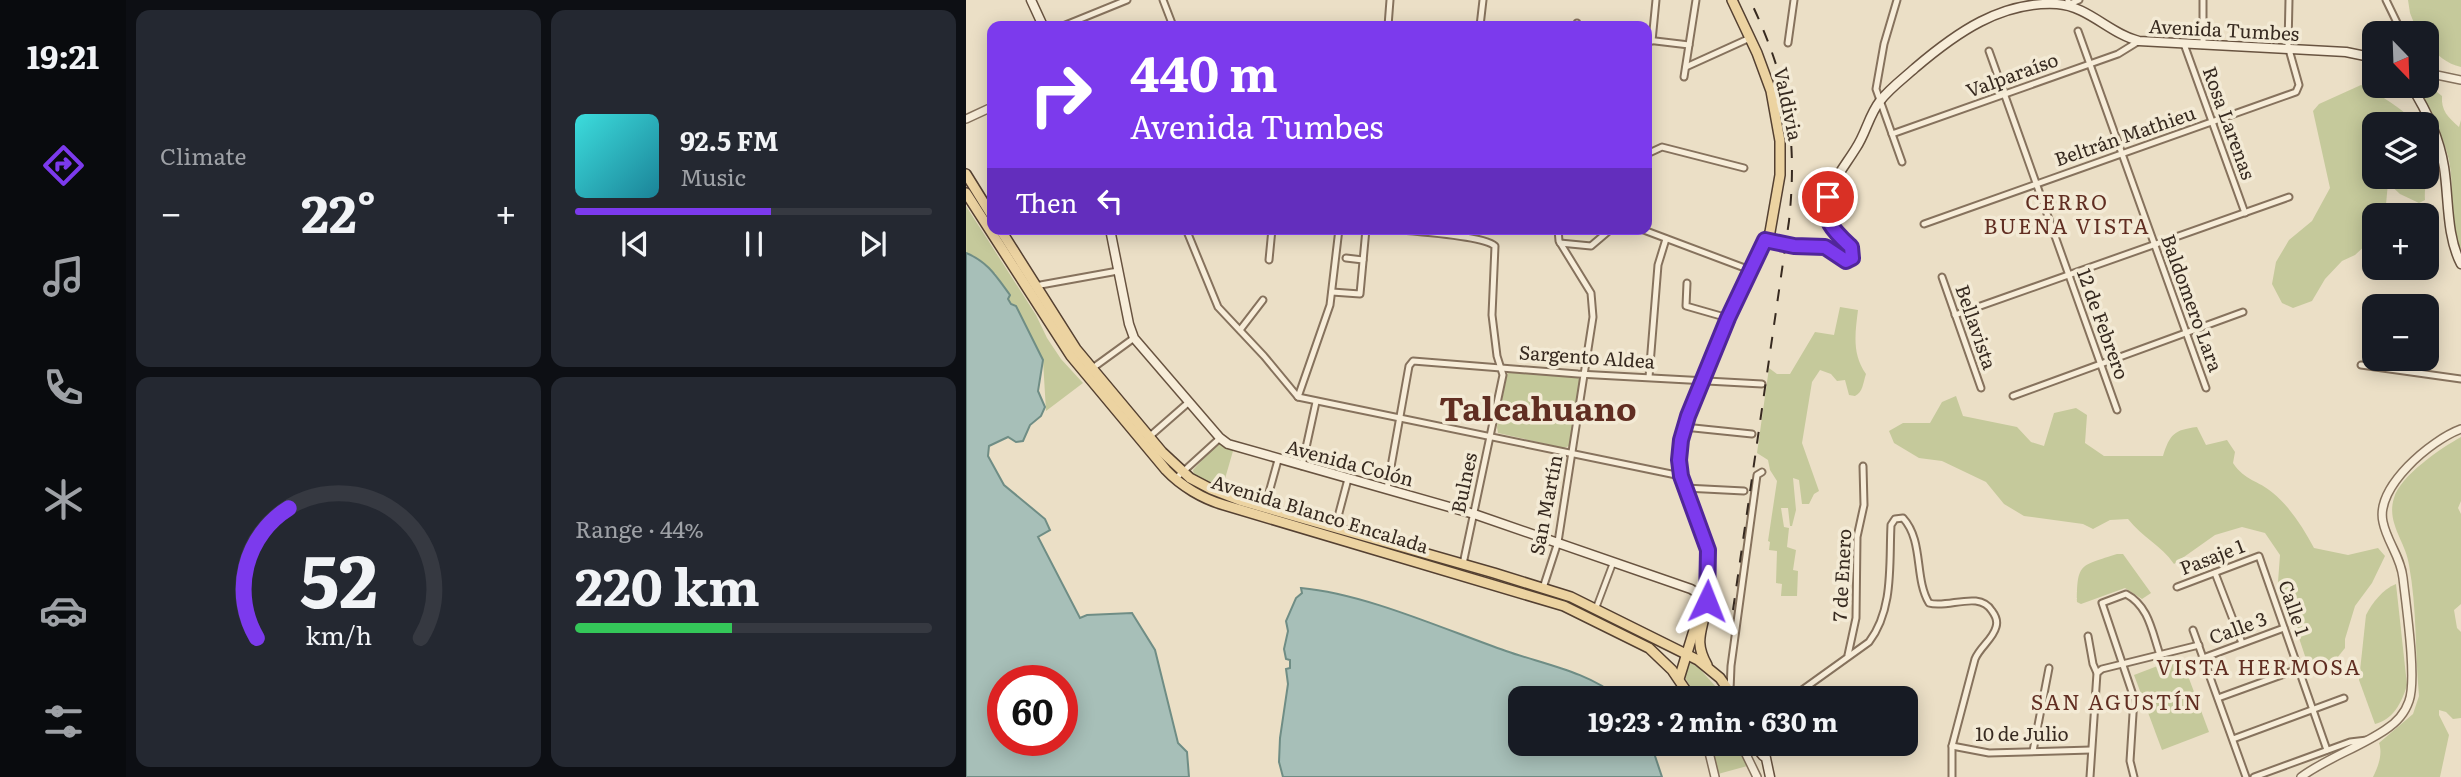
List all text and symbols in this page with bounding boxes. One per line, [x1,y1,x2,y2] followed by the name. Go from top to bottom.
[2148,11,2300,47] street label: Avenida Tumbes
[2362,21,2440,98] north arrow
[2362,21,2439,371] map controls
[27,31,99,79] text: 19:21
[1130,34,1278,107] text: 440 m
[1962,44,2062,104] street label: Valparaíso
[1015,49,1106,140] icon: right
[2197,62,2264,184] street label: Rosa Larenas
[1768,65,1811,144] street label: Valdivia
[2050,98,2199,172] street label: Beltrán Mathieu
[1130,101,1384,149] text: Avenida Tumbes
[2362,112,2439,189] button: layers
[680,120,779,159] text: 92.5 FM
[160,138,246,172] text: Climate
[39,141,88,190] icon: directions
[680,159,746,193] text: Music
[1798,167,1858,227] pin
[301,172,376,249] text: 22°
[1809,178,1847,216] icon: arrive
[160,182,182,239] text: −
[495,182,517,239] text: +
[1015,182,1077,221] text: Then
[1091,182,1129,220] icon: left
[1983,185,2151,240] district label: CERRO BUENA VISTA
[2362,203,2439,280] button: +
[616,225,654,263] icon: previous
[735,225,773,263] icon: pause
[854,225,892,263] icon: next
[2155,230,2231,376] street label: Baldomero Lara
[39,252,88,301] icon: music
[2071,264,2137,383] street label: 12 de Febrero
[1949,280,2005,374] street label: Bellavista
[2362,294,2439,371] button: −
[1518,337,1657,375] street label: Sargento Aldea
[39,363,88,412] icon: phone
[1439,382,1637,431] district label: Talcahuano
[1283,432,1417,493] street label: Avenida Colón
[1443,449,1483,516] street label: Bulnes
[1522,452,1568,557] street label: San Martín
[1208,467,1433,560] street label: Avenida Blanco Encalada
[39,475,88,524] icon: climate
[575,511,704,545] text: Range · 44%
[300,522,377,630] text: 52
[1825,528,1857,622] street label: 7 de Enero
[2175,531,2248,581] street label: Pasaje 1
[575,545,760,622] text: 220 km
[1670,564,1744,638] position arrow
[2272,576,2318,640] street label: Calle 1
[39,586,88,635] icon: car
[2205,604,2271,650] street label: Calle 3
[305,616,372,653] text: km/h
[2156,650,2362,681] district label: VISTA HERMOSA
[987,665,1078,756] speed limit sign: 60
[2031,685,2203,716] district label: SAN AGUSTÍN
[39,697,88,746] icon: filters
[1588,701,1838,740] text: 19:23 · 2 min · 630 m
[1975,719,2069,747] street label: 10 de Julio

